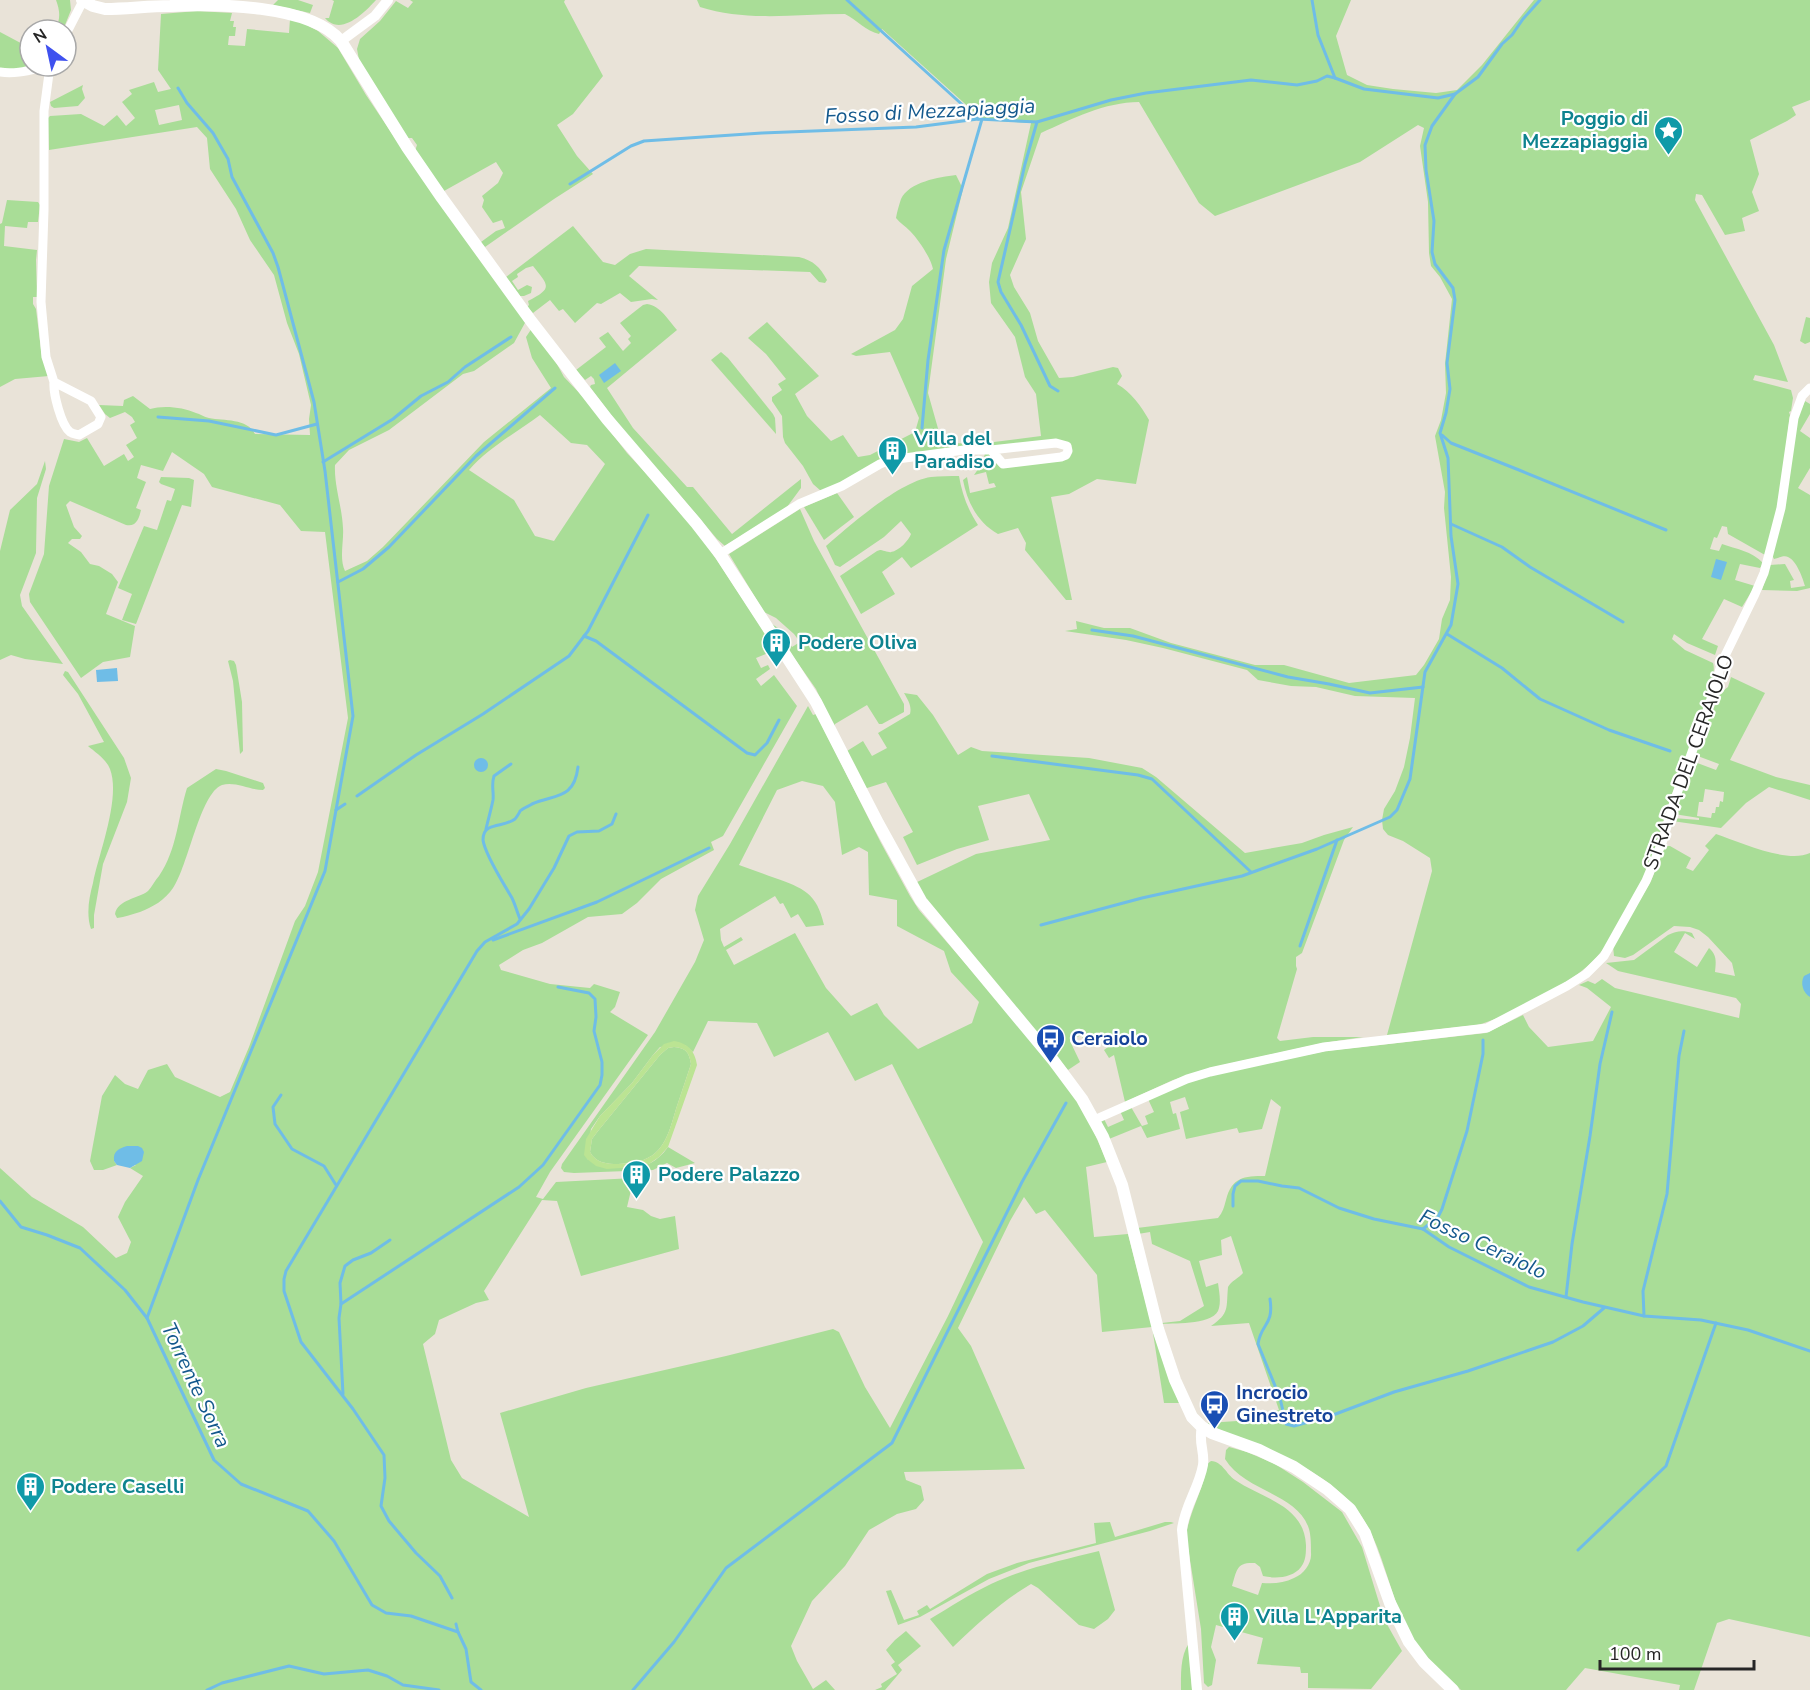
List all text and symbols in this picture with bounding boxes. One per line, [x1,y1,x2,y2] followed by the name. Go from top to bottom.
[18,18,78,78] north arrow
[29,24,51,49] text: N
[824,91,1036,131] water label: Fosso di Mezzapiaggia
[1522,105,1648,155] place label: Poggio di Mezzapiaggia
[1653,114,1685,156] place icon: Poggio di Mezzapiaggia
[913,425,995,475] place label: Villa del Paradiso
[877,434,909,476] building icon: Villa del Paradiso
[761,626,793,668] building icon: Podere Oliva
[798,629,917,656] place label: Podere Oliva
[1637,651,1740,874] street label: STRADA DEL CERAIOLO
[1034,1022,1066,1064] bus stop icon: Ceraiolo
[1071,1025,1148,1052] place label: Ceraiolo
[621,1158,653,1200] building icon: Podere Palazzo
[658,1161,800,1188] place label: Podere Palazzo
[1415,1202,1551,1286] water label: Fosso Ceraiolo
[155,1318,237,1452] water label: Torrente Sorra
[1236,1379,1333,1429] place label: Incrocio Ginestreto
[1199,1388,1231,1430] bus stop icon: Incrocio Ginestreto
[14,1470,46,1512] building icon: Podere Caselli
[51,1473,184,1500] place label: Podere Caselli
[1219,1600,1251,1642] building icon: Villa L'Apparita
[1255,1603,1402,1630] place label: Villa L'Apparita
[1600,1633,1754,1671] scale bar
[1609,1642,1661,1666] text: 100 m

